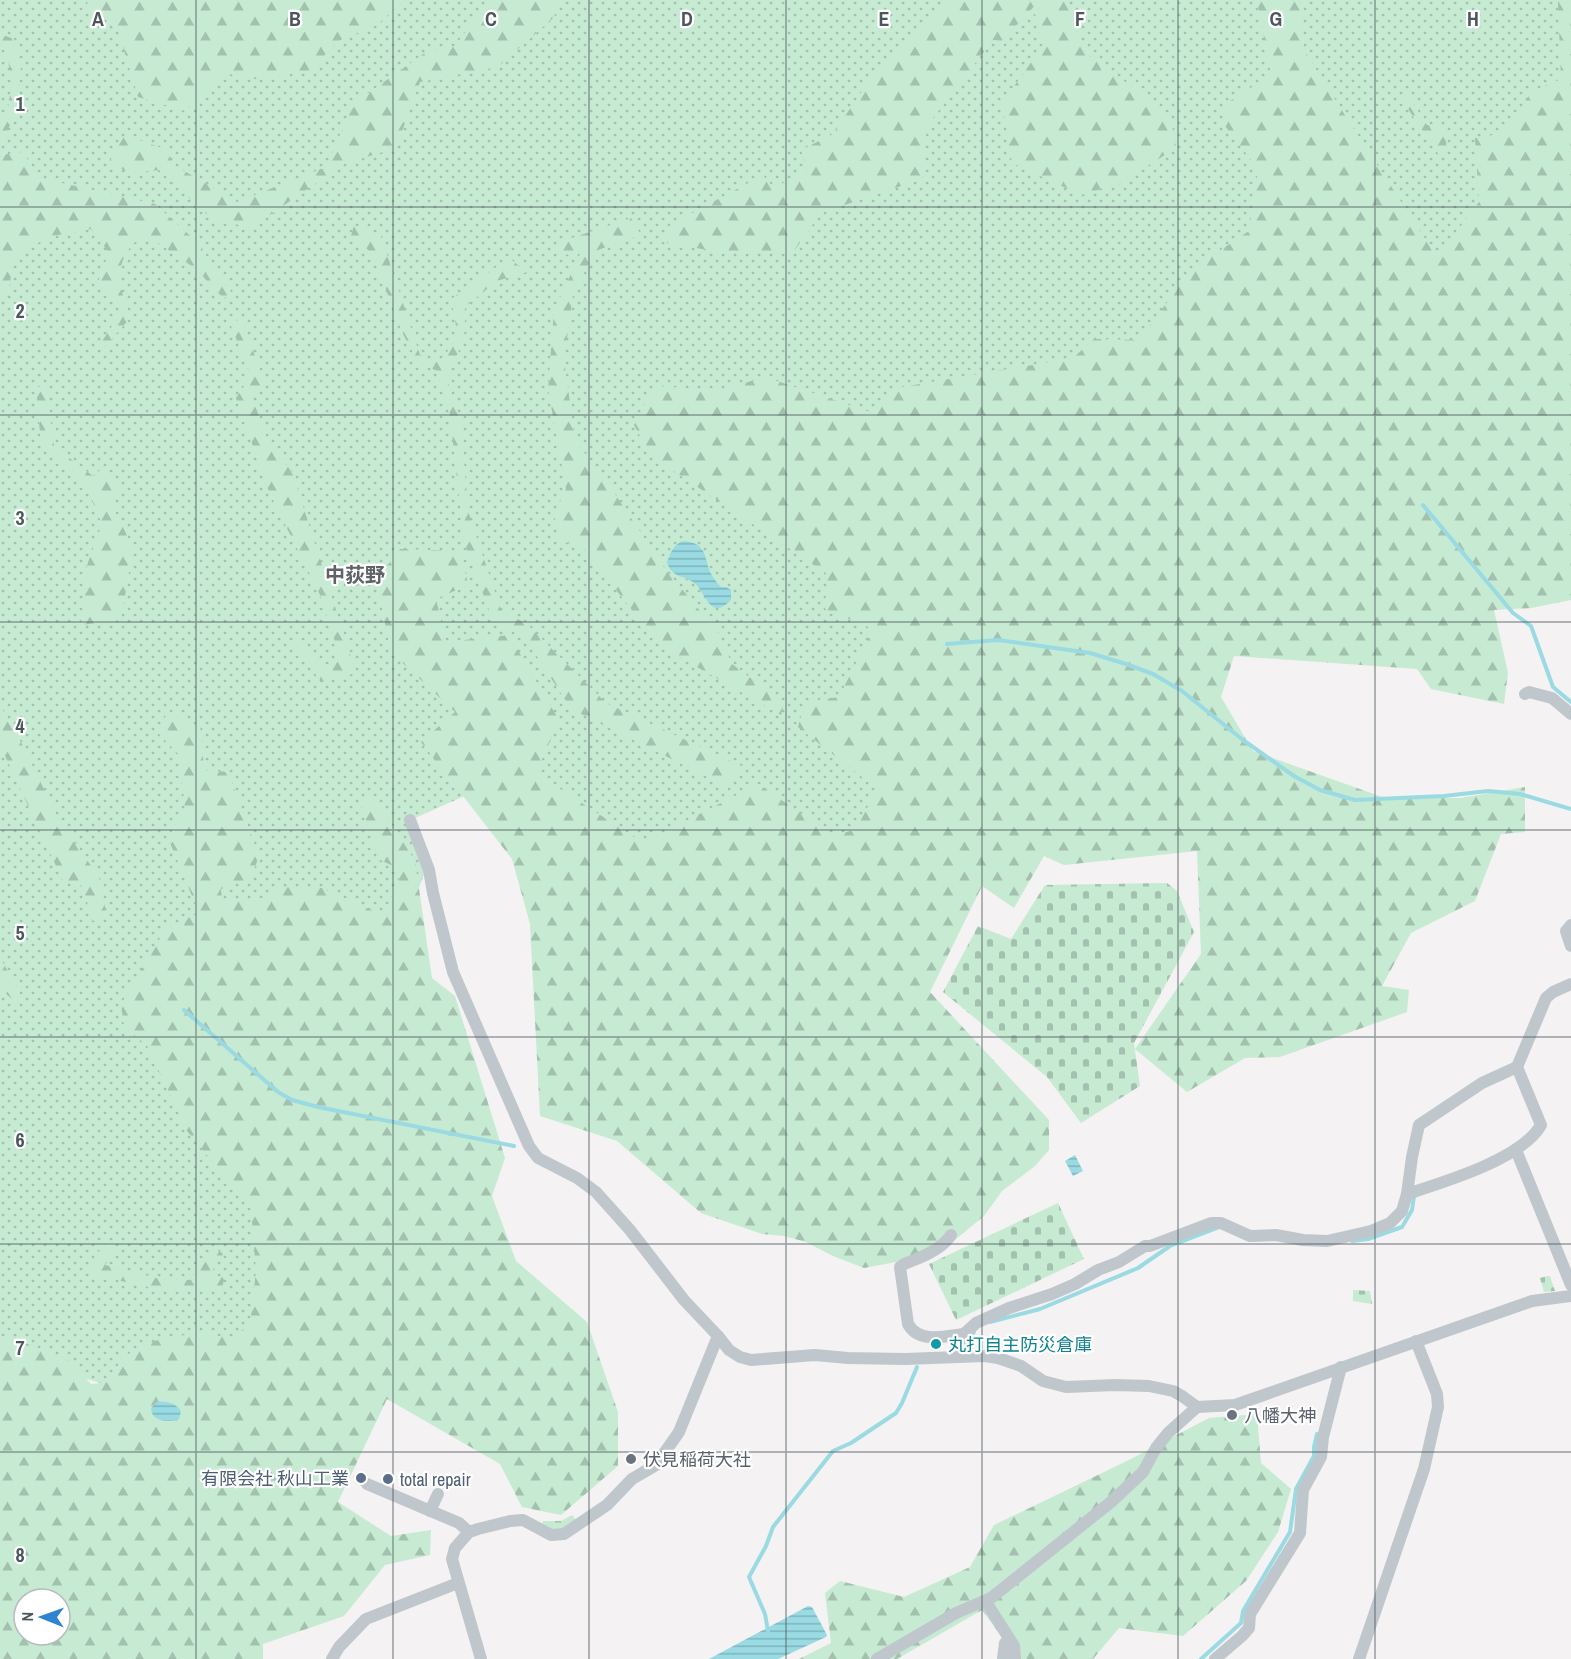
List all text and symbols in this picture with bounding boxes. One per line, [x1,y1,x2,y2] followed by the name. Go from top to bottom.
[92,5,104,32] text: A
[289,5,301,32] text: B
[485,5,497,32] text: C
[681,5,693,32] text: D
[879,5,890,32] text: E
[1075,5,1085,32] text: F
[1270,5,1282,32] text: G
[1467,5,1479,32] text: H
[15,90,25,117] text: 1
[15,297,25,324] text: 2
[15,504,25,531] text: 3
[325,561,385,588] district label: 中荻野
[15,712,25,739] text: 4
[15,919,25,946] text: 5
[15,1126,25,1153] text: 6
[948,1332,1092,1357] place label: 丸打自主防災倉庫
[15,1334,25,1361] text: 7
[929,1337,943,1351] marker: 丸打自主防災倉庫
[1244,1403,1316,1428] place label: 八幡大神
[1225,1408,1239,1422] marker: 八幡大神
[643,1447,751,1472] place label: 伏見稲荷大社
[624,1452,638,1466] marker: 伏見稲荷大社
[201,1466,349,1491] place label: 有限会社 秋山工業
[400,1467,471,1492] place label: total repair
[354,1471,368,1485] marker: 有限会社 秋山工業
[381,1472,395,1486] marker: total repair
[15,1541,25,1568] text: 8
[12,1587,72,1647] north arrow
[16,1612,38,1622] text: N

